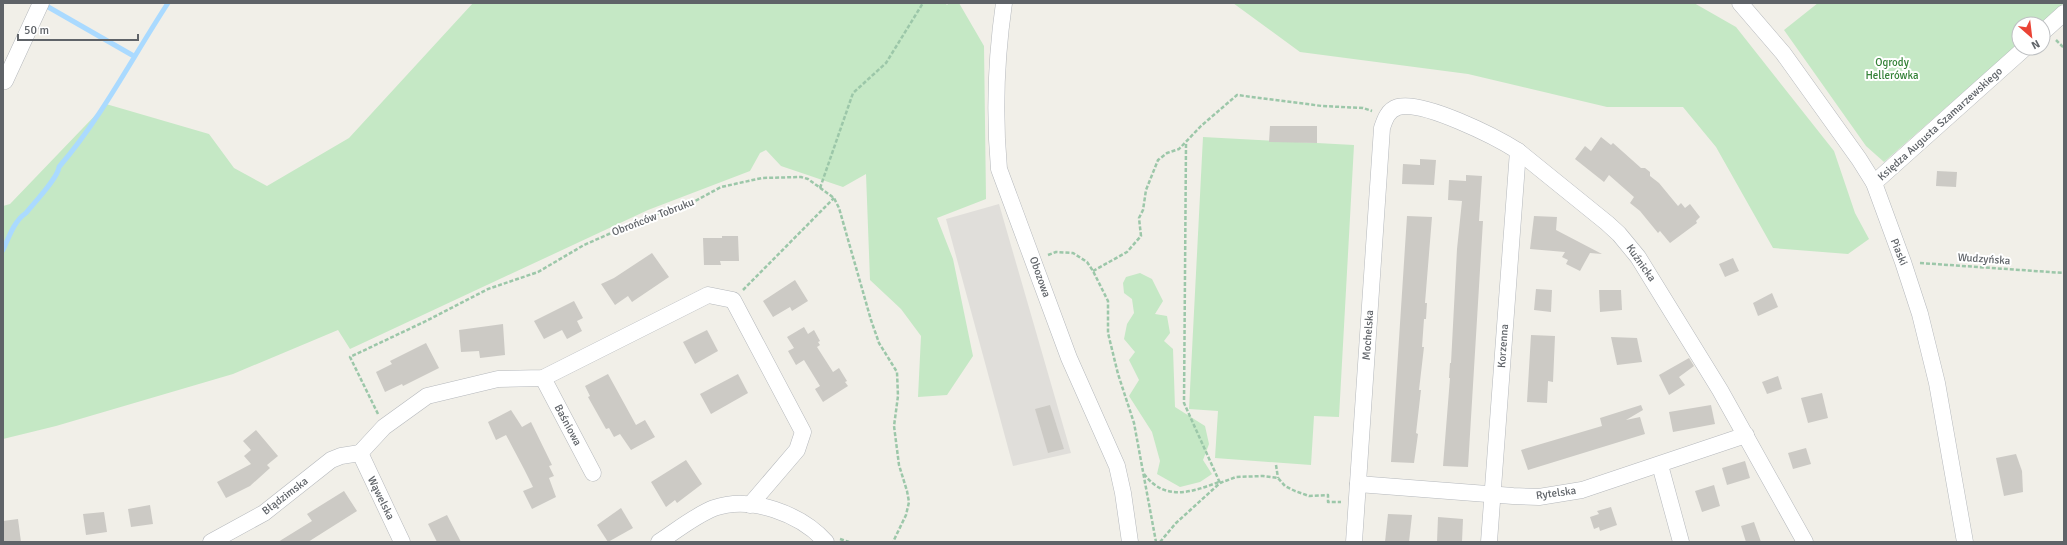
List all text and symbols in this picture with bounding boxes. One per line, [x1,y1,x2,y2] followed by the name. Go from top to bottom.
[18,16,138,42] scale bar
[2011,16,2051,56] north arrow
[24,23,49,38] text: 50 m
[2029,37,2042,52] text: N
[1865,56,1919,82] park label: Ogrody Hellerówka
[1875,64,2005,183] street label: Księdza Augusta Szamarzewskiego
[610,195,696,239] street label: Obrońców Tobruku
[1888,237,1910,267] street label: Piaski
[1623,242,1659,284] street label: Kuźnicka
[1957,251,2011,267] street label: Wudzyńska
[1027,255,1053,300] street label: Obozowa
[1360,309,1376,361] street label: Mochelska
[1495,323,1511,368] street label: Korzenna
[552,402,585,448] street label: Baśniowa
[259,474,311,518] street label: Błądzimska
[365,474,397,522] street label: Wąwelska
[1535,484,1577,502] street label: Rytelska

